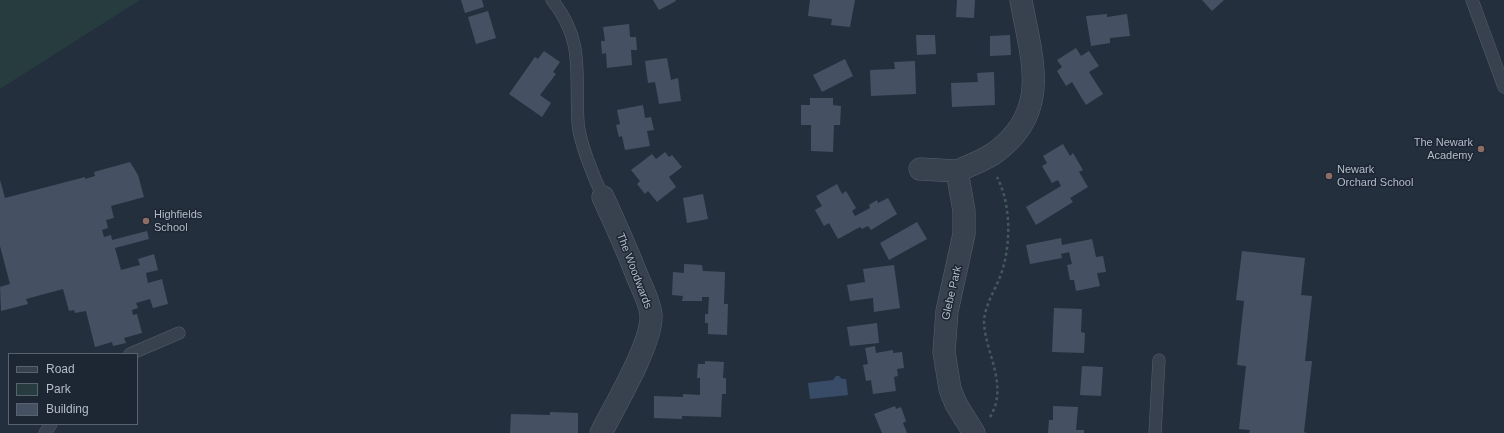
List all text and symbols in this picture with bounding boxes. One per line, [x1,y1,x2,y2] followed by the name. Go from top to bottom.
[1414,136,1473,162] place label: The Newark Academy
[1476,144,1486,154] marker: The Newark Academy
[1337,163,1413,189] place label: Newark Orchard School
[1324,171,1334,181] marker: Newark Orchard School
[154,208,202,234] place label: Highfields School
[141,216,151,226] marker: Highfields School
[614,231,654,311] street label: The Woodwards
[939,265,965,321] street label: Glebe Park
[8,353,138,425] legend
[46,362,75,376] text: Road
[46,382,71,396] text: Park
[46,402,89,416] text: Building

